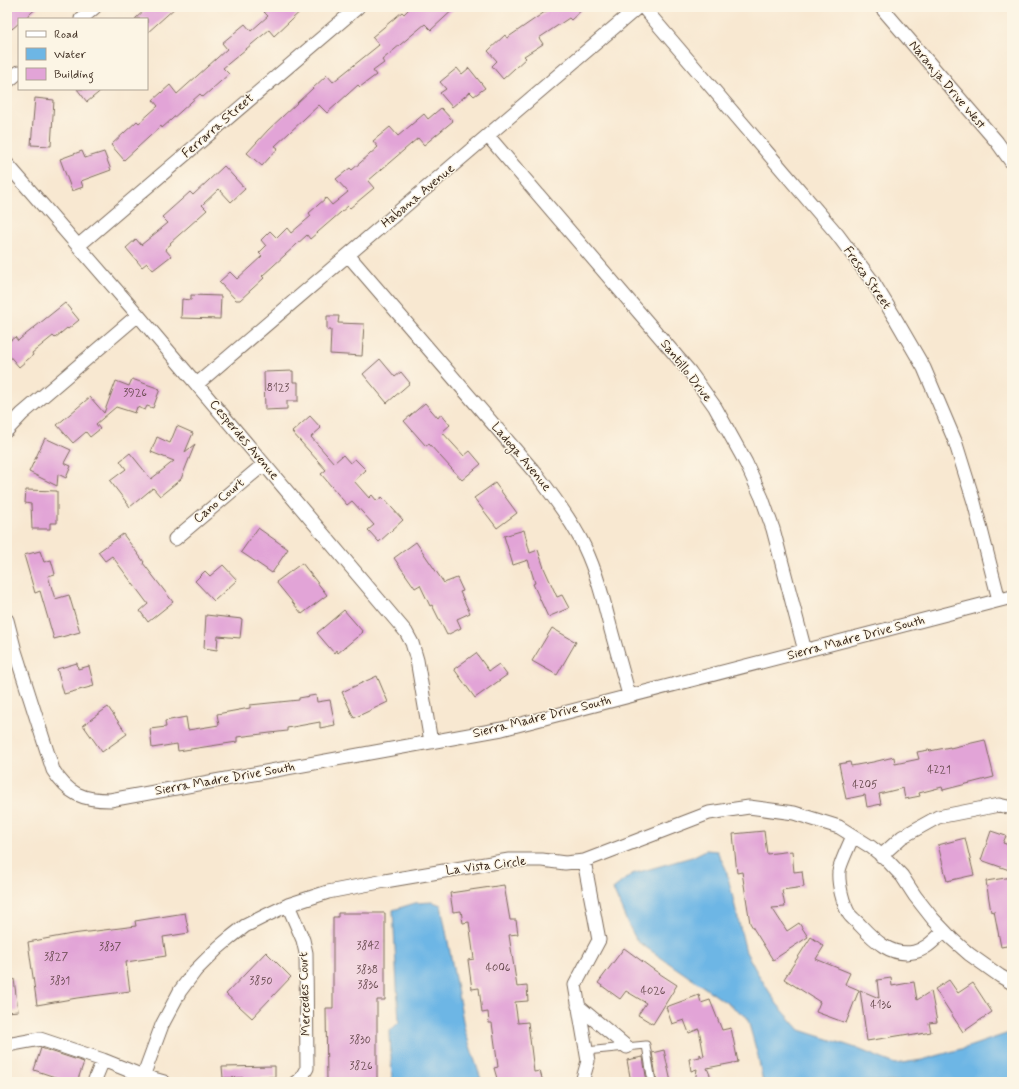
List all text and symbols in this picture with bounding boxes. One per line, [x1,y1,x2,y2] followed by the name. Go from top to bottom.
[18,18,148,90] legend
[54,27,78,43] text: Road
[905,37,989,133] street label: Naranja Drive West
[54,47,86,63] text: Water
[54,67,94,84] text: Building
[178,90,258,162] street label: Ferrarra Street
[378,160,458,232] street label: Habana Avenue
[839,243,895,313] street label: Fresca Street
[656,336,716,406] street label: Santillo Drive
[267,381,289,395] house number: 8123
[123,386,147,400] house number: 3926
[205,396,283,484] street label: Cesperdes Avenue
[486,419,555,496] street label: Ladoga Avenue
[190,475,248,527] street label: Cano Court
[785,611,927,665] street label: Sierra Madre Drive South
[471,692,613,742] street label: Sierra Madre Drive South
[154,758,296,800] street label: Sierra Madre Drive South
[927,763,951,777] house number: 4221
[852,778,878,792] house number: 4205
[445,853,527,879] street label: La Vista Circle
[357,939,380,953] house number: 3842
[99,940,121,954] house number: 3837
[44,950,68,964] house number: 3827
[295,951,315,1036] street label: Mercedes Court
[486,961,511,975] house number: 4006
[356,963,378,977] house number: 3838
[50,974,70,988] house number: 3831
[249,974,273,988] house number: 3850
[357,978,379,992] house number: 3836
[641,984,666,998] house number: 4026
[870,998,892,1012] house number: 4136
[349,1033,371,1047] house number: 3830
[349,1059,373,1073] house number: 3826

